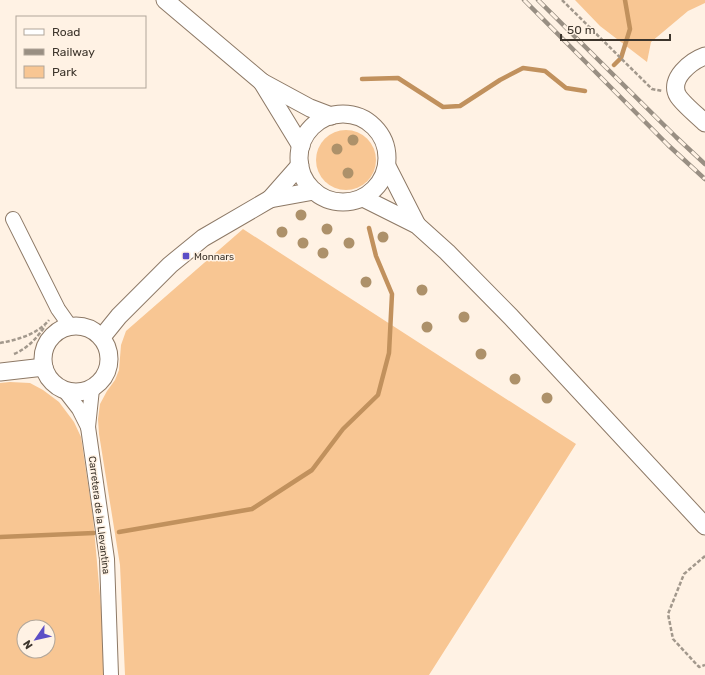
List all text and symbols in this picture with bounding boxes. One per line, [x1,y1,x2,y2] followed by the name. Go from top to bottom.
[16,16,146,88] legend
[561,16,670,42] scale bar
[567,23,595,37] text: 50 m
[52,25,80,39] text: Road
[52,45,95,59] text: Railway
[52,65,78,79] text: Park
[181,251,191,261] marker: Monnars
[194,251,234,263] place label: Monnars
[86,455,112,575] street label: Carretera de la Llevantina
[16,619,56,659] north arrow
[20,637,36,651] text: N

